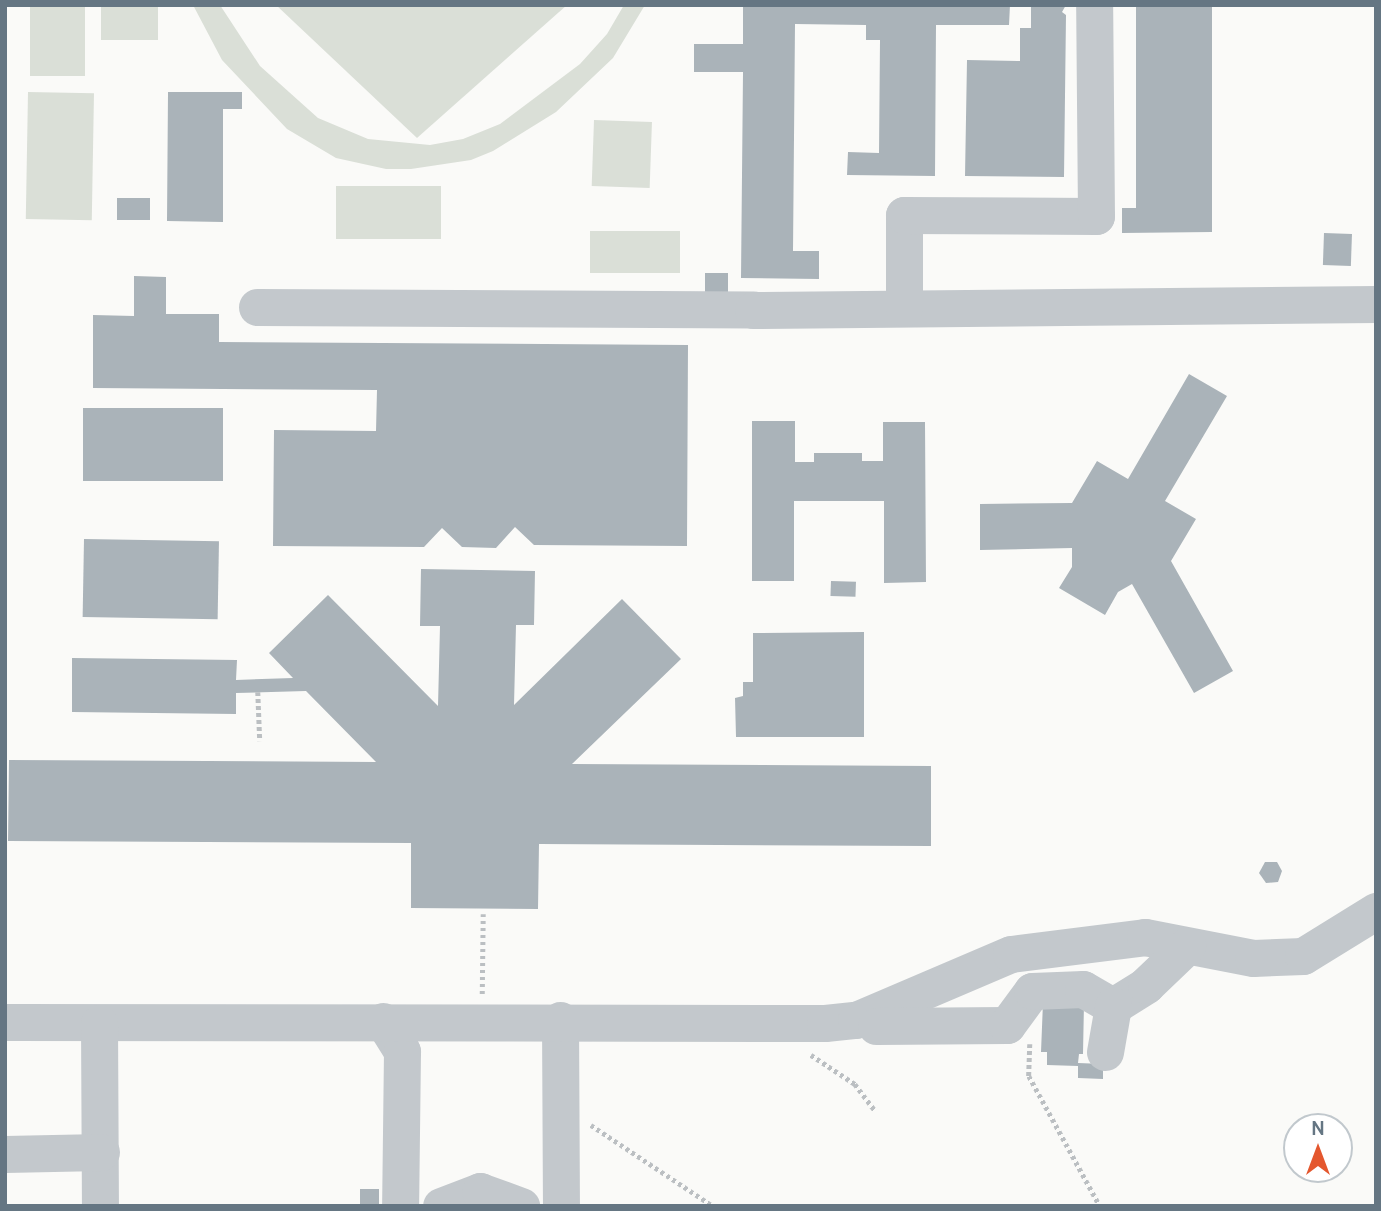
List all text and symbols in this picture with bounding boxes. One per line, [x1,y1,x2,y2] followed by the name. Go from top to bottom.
[1283,1113,1353,1183] north arrow
[1311,1117,1325,1140] text: N

